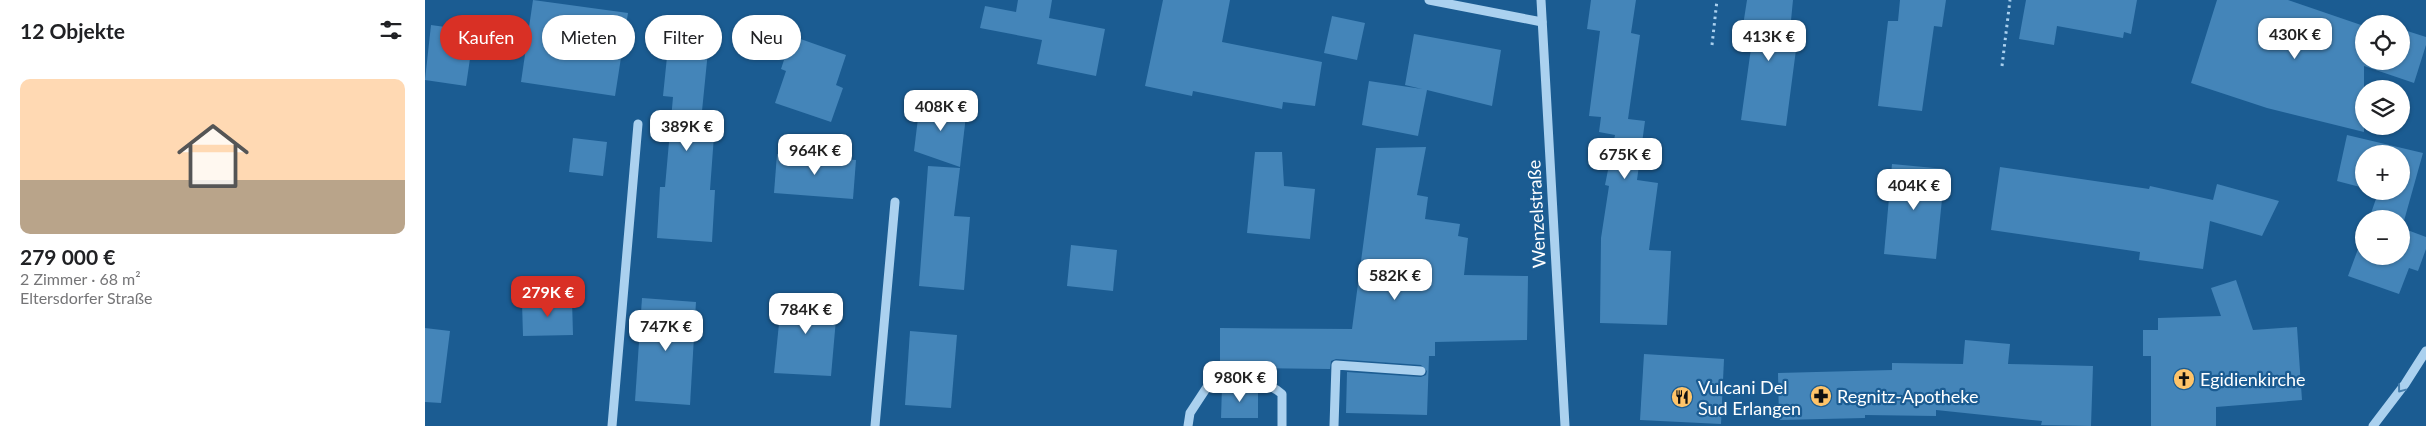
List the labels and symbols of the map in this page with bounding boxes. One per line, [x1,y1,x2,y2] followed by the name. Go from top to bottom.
[2254,18,2336,60] pin: 430K €
[1728,20,1810,62] pin: 413K €
[900,90,982,132] pin: 408K €
[646,110,728,152] pin: 389K €
[774,134,856,176] pin: 964K €
[1584,138,1666,180] pin: 675K €
[1522,159,1550,269] street label: Wenzelstraße
[1873,168,1955,211] pin: 404K €
[1354,258,1436,301] pin: 582K €
[507,276,589,318] pin: 279K €
[765,292,847,335] pin: 784K €
[625,310,707,352] pin: 747K €
[1199,360,1281,403] pin: 980K €
[2172,367,2196,391] church icon: Egidienkirche
[2200,368,2306,390] place label: Egidienkirche
[1698,376,1801,419] place label: Vulcani Del Sud Erlangen
[2398,383,2407,393] one-way arrow
[1809,384,1833,408] pharmacy icon: Regnitz-Apotheke
[1670,385,1694,409] restaurant icon: Vulcani Del Sud Erlangen
[1837,385,1978,407] place label: Regnitz-Apotheke

